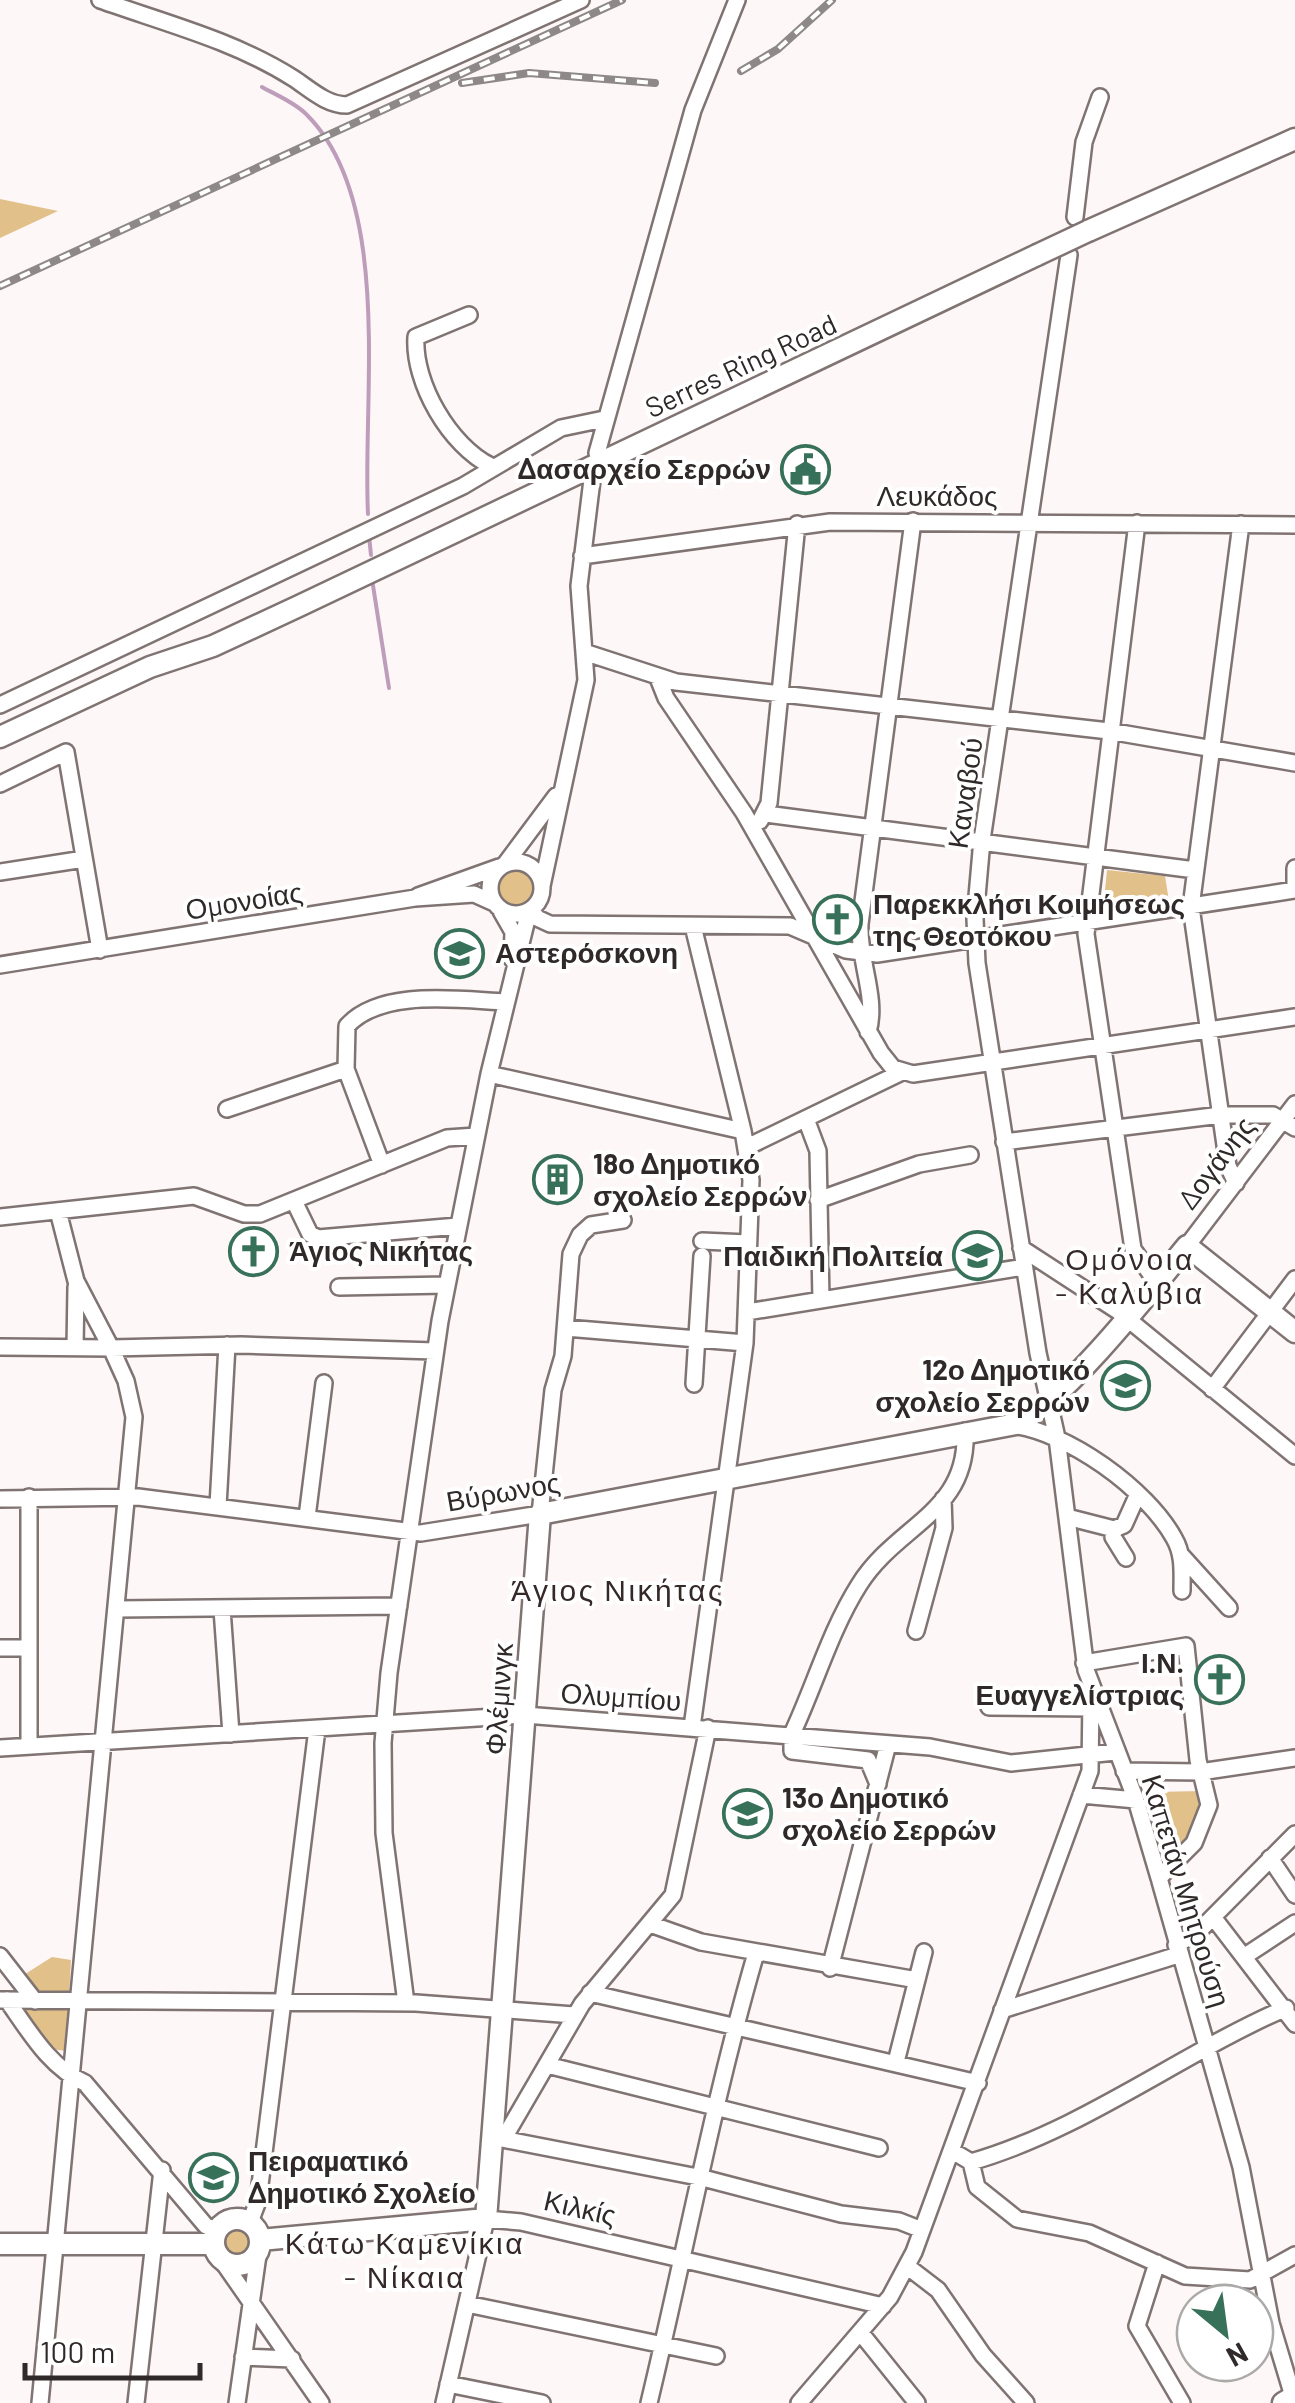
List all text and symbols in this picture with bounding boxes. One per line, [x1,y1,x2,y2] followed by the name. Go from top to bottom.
[640,306,842,424] street label: Serres Ring Road
[780,443,832,495] public building icon: Δασαρχείο Σερρών
[518,451,771,485] place label: Δασαρχείο Σερρών
[877,478,998,512] street label: Λευκάδος
[939,735,989,851] street label: Καναβού
[183,874,305,926] street label: Ομονοίας
[873,886,1185,952] place label: Παρεκκλήσι Κοιμήσεως της Θεοτόκου
[812,894,864,946] church icon: Παρεκκλήσι Κοιμήσεως της Θεοτόκου
[434,927,486,979] school or university icon: Αστερόσκονη
[495,935,678,969] place label: Αστερόσκονη
[1170,1110,1261,1215] street label: Δογάνης
[593,1146,808,1212] place label: 18ο Δημοτικό σχολείο Σερρών
[532,1154,584,1206] building icon: 18ο Δημοτικό σχολείο Σερρών
[228,1225,280,1277] church icon: Άγιος Νικήτας
[952,1230,1004,1282] school or university icon: Παιδική Πολιτεία
[289,1233,473,1267] place label: Άγιος Νικήτας
[723,1238,943,1272] place label: Παιδική Πολιτεία
[1055,1240,1205,1310] district label: Ομόνοια - Καλύβια
[875,1352,1090,1418] place label: 12ο Δημοτικό σχολείο Σερρών
[1099,1360,1151,1412] school or university icon: 12ο Δημοτικό σχολείο Σερρών
[443,1464,562,1518] street label: Βύρωνος
[511,1571,725,1607] district label: Άγιος Νικήτας
[477,1641,519,1756] street label: Φλέμινγκ
[976,1645,1184,1711] place label: Ι.Ν. Ευαγγελίστριας
[1193,1653,1245,1705] church icon: Ι.Ν. Ευαγγελίστριας
[560,1675,683,1717] street label: Ολυμπίου
[1135,1770,1238,2011] street label: Καπετάν Μητρούση
[782,1780,997,1846] place label: 13ο Δημοτικό σχολείο Σερρών
[721,1788,773,1840] school or university icon: 13ο Δημοτικό σχολείο Σερρών
[248,2143,476,2209] place label: Πειραματικό Δημοτικό Σχολείο
[187,2151,239,2203] school or university icon: Πειραματικό Δημοτικό Σχολείο
[541,2182,619,2232] street label: Κιλκίς
[285,2224,525,2294] district label: Κάτω Καμενίκια - Νίκαια
[1175,2283,1275,2383] north arrow
[25,2318,200,2380] scale bar
[40,2333,115,2369] text: 100 m
[1221,2336,1254,2375] text: N

